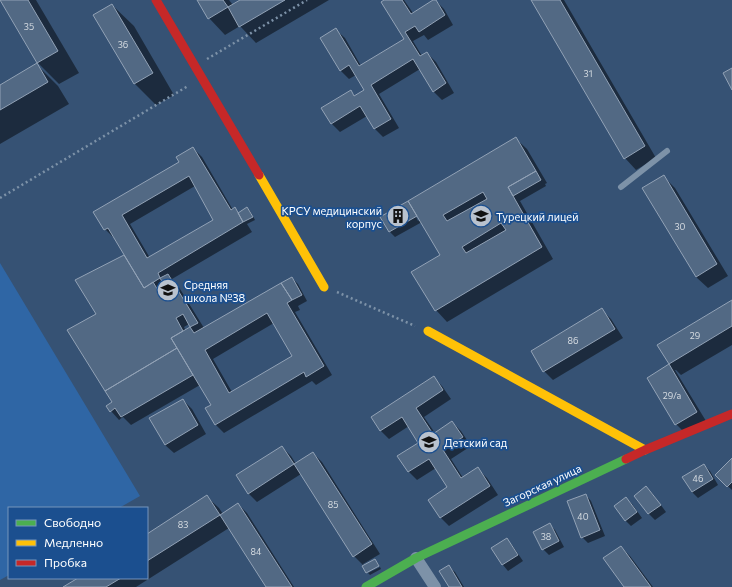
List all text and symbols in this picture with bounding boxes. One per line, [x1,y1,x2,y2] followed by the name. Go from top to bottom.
[24,21,34,32] house number: 35
[118,39,128,50] house number: 36
[584,68,592,79] house number: 31
[385,203,411,229] building icon: КРСУ медицинский корпус
[468,203,494,229] school or university icon: Турецкий лицей
[281,204,382,230] place label: КРСУ медицинский корпус
[496,210,578,223] place label: Турецкий лицей
[674,221,686,232] house number: 30
[155,277,181,303] school or university icon: Средняя школа №38
[184,278,246,304] place label: Средняя школа №38
[690,330,700,341] house number: 29
[568,335,578,346] house number: 86
[663,390,682,401] house number: 29/а
[416,429,442,455] school or university icon: Детский сад
[444,436,508,449] place label: Детский сад
[501,461,583,509] street label: Загорская улица
[693,473,703,484] house number: 46
[328,499,338,510] house number: 85
[8,507,148,579] legend
[577,511,589,522] house number: 40
[44,515,101,529] text: Свободно
[178,519,188,530] house number: 83
[541,531,551,542] house number: 38
[44,535,103,549] text: Медленно
[251,546,262,557] house number: 84
[44,555,87,569] text: Пробка

